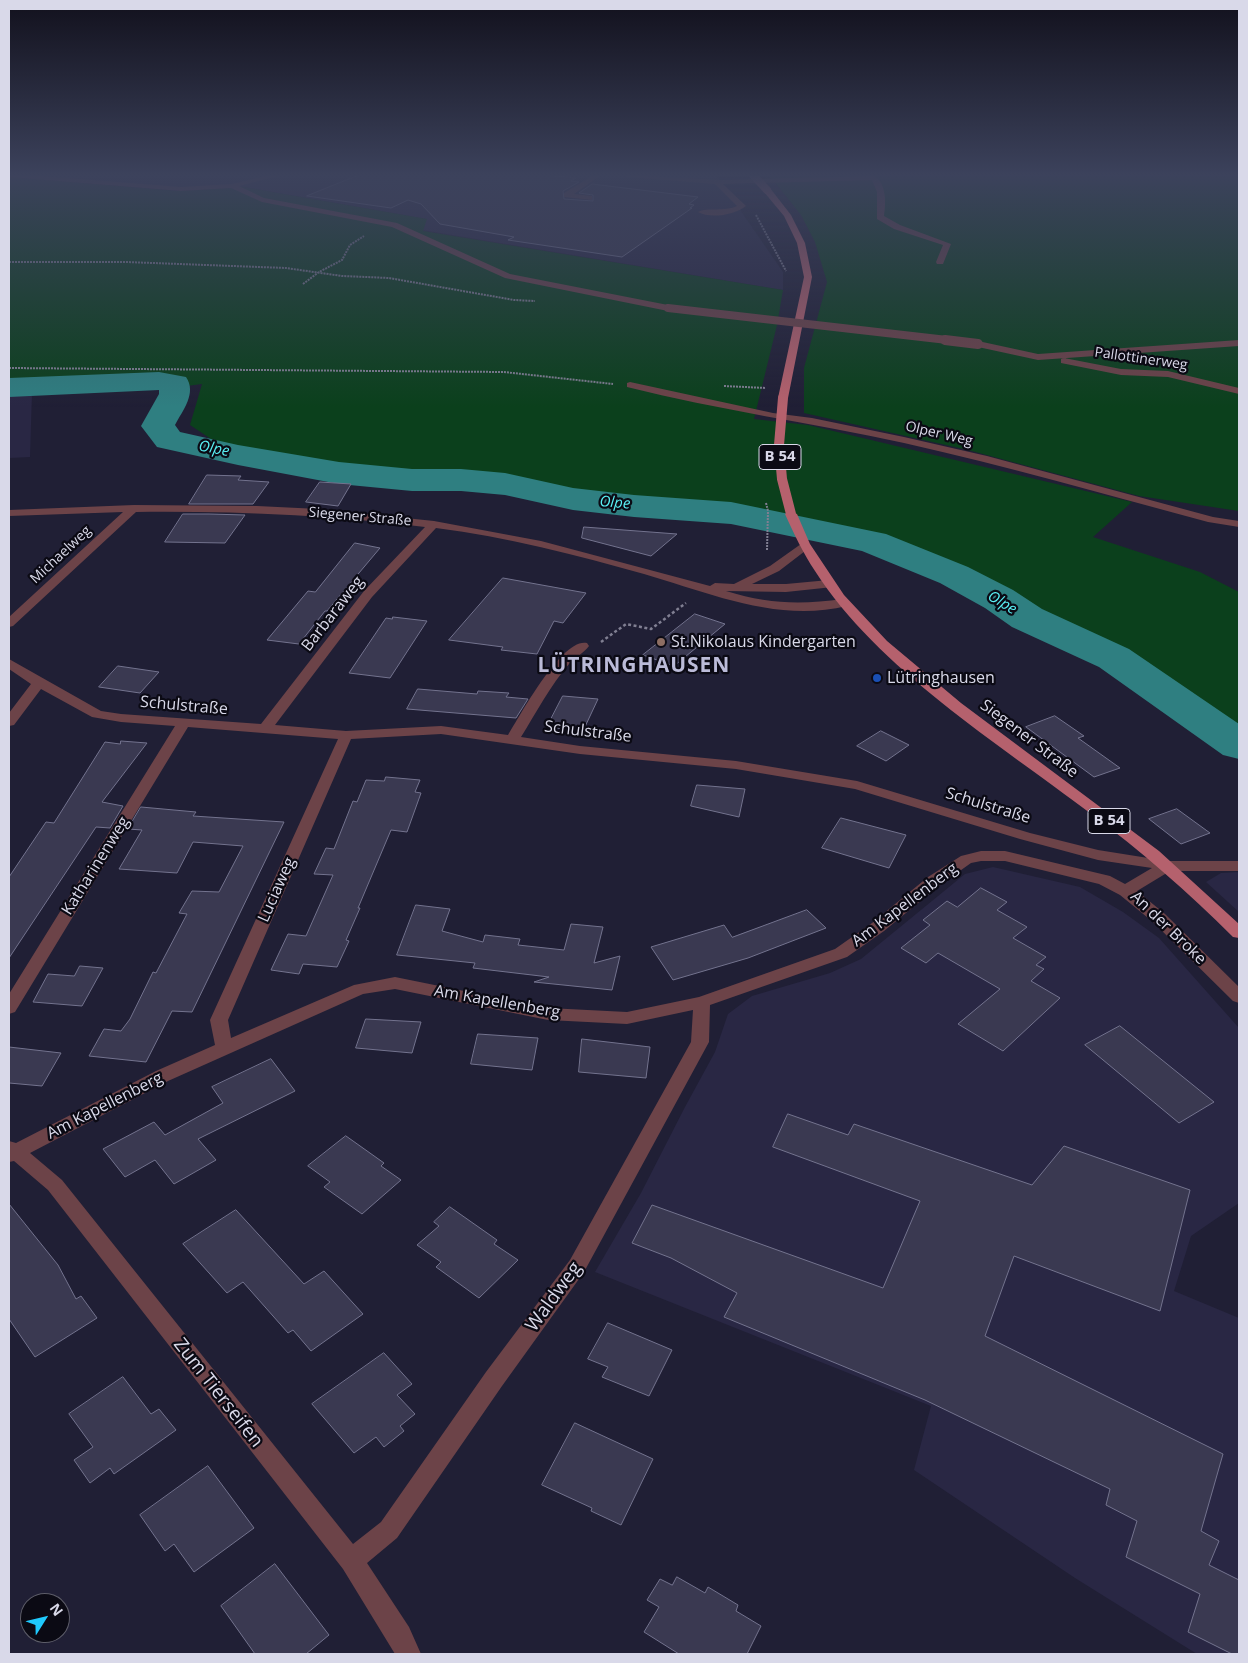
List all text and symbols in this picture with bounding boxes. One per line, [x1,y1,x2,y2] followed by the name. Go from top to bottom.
[1093,344,1189,374] street label: Pallottinerweg
[904,418,974,450] street label: Olper Weg
[197,437,231,461] water label: Olpe
[759,444,801,470] road number: B 54
[599,493,631,513] water label: Olpe
[308,504,412,530] street label: Siegener Straße
[27,523,95,587] street label: Michaelweg
[298,573,368,655] street label: Barbaraweg
[984,587,1020,619] water label: Olpe
[671,632,856,652] place label: St.Nikolaus Kindergarten
[655,636,667,648] marker: St.Nikolaus Kindergarten
[536,653,732,679] district label: LÜTRINGHAUSEN
[887,668,995,688] place label: Lütringhausen
[871,672,883,684] marker: Lütringhausen
[139,693,229,719] street label: Schulstraße
[976,696,1082,782] street label: Siegener Straße
[543,717,633,747] street label: Schulstraße
[943,784,1033,828] street label: Schulstraße
[1088,808,1130,834] road number: B 54
[58,813,134,919] street label: Katharinenweg
[254,855,300,925] street label: Luciaweg
[848,859,962,951] street label: Am Kapellenberg
[1126,887,1210,969] street label: An der Broke
[433,981,561,1023] street label: Am Kapellenberg
[44,1069,166,1143] street label: Am Kapellenberg
[521,1258,587,1336] street label: Waldweg
[168,1334,268,1452] street label: Zum Tierseifen
[20,1593,70,1643] north arrow
[46,1599,68,1620] text: N

